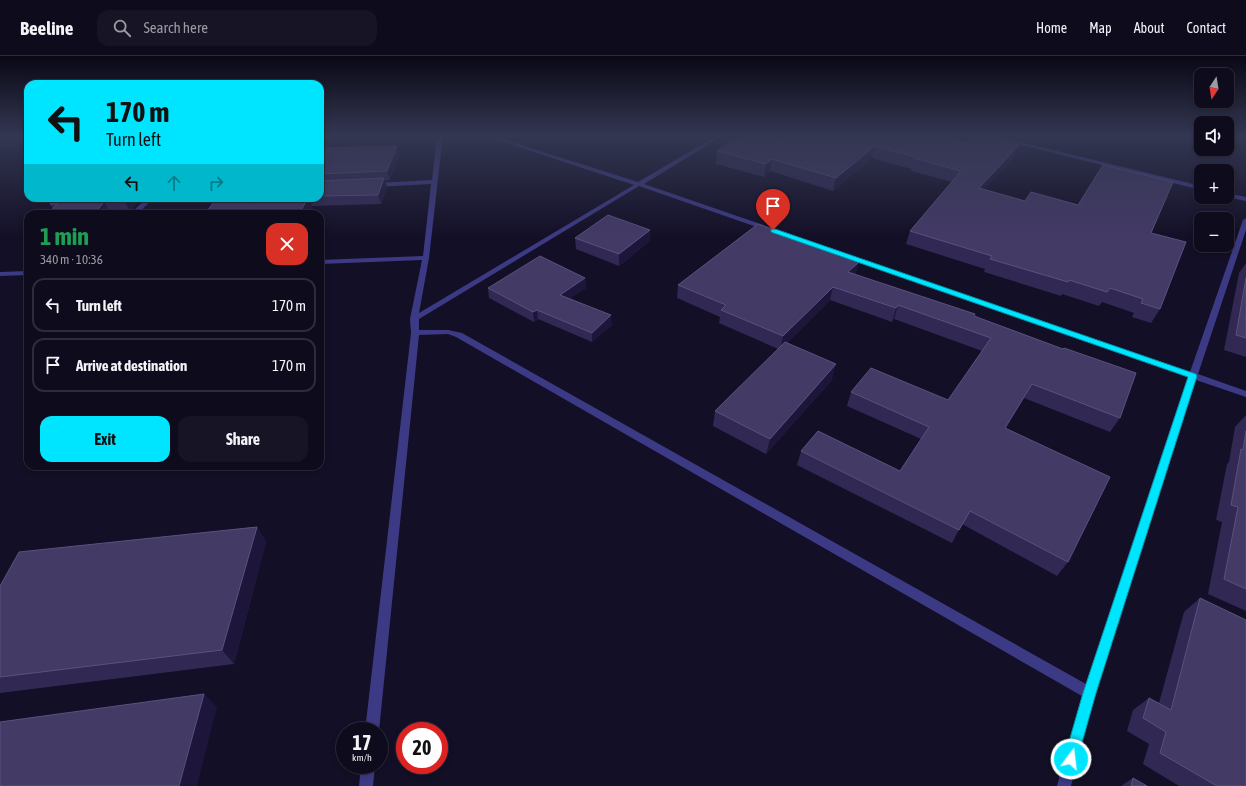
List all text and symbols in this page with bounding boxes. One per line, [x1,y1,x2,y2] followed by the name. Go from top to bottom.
[97,10,377,46] search box
[20,17,73,39] text: Beeline
[111,17,133,39] icon: search
[143,19,208,36] text: Search here
[1036,20,1067,36] text: Home
[1089,20,1112,36] text: Map
[1134,20,1165,36] text: About
[1187,20,1226,36] text: Contact
[1194,68,1234,108] north arrow
[1194,68,1234,252] map controls
[40,96,92,148] icon: left
[106,96,169,128] text: 170 m
[1194,116,1234,156] button: sound
[106,129,161,150] text: Turn left
[1194,164,1234,204] button: +
[121,172,143,194] icon: left
[163,172,185,194] icon: ahead
[205,172,227,194] icon: right
[756,189,790,230] pin
[762,195,784,217] icon: arrive
[1194,212,1234,252] button: −
[40,223,89,250] text: 1 min
[266,223,308,265] button: close
[40,252,103,267] text: 340 m · 10:36
[42,294,64,316] icon: left
[76,297,122,314] text: Turn left
[272,297,306,314] text: 170 m
[42,354,64,376] icon: arrive
[76,357,187,374] text: Arrive at destination
[272,357,306,374] text: 170 m
[40,416,170,462] button: Exit
[178,416,308,462] button: Share
[396,722,448,774] speed limit sign: 20
[353,731,371,754] text: 17
[1050,738,1092,780] position arrow
[352,752,372,763] text: km/h

